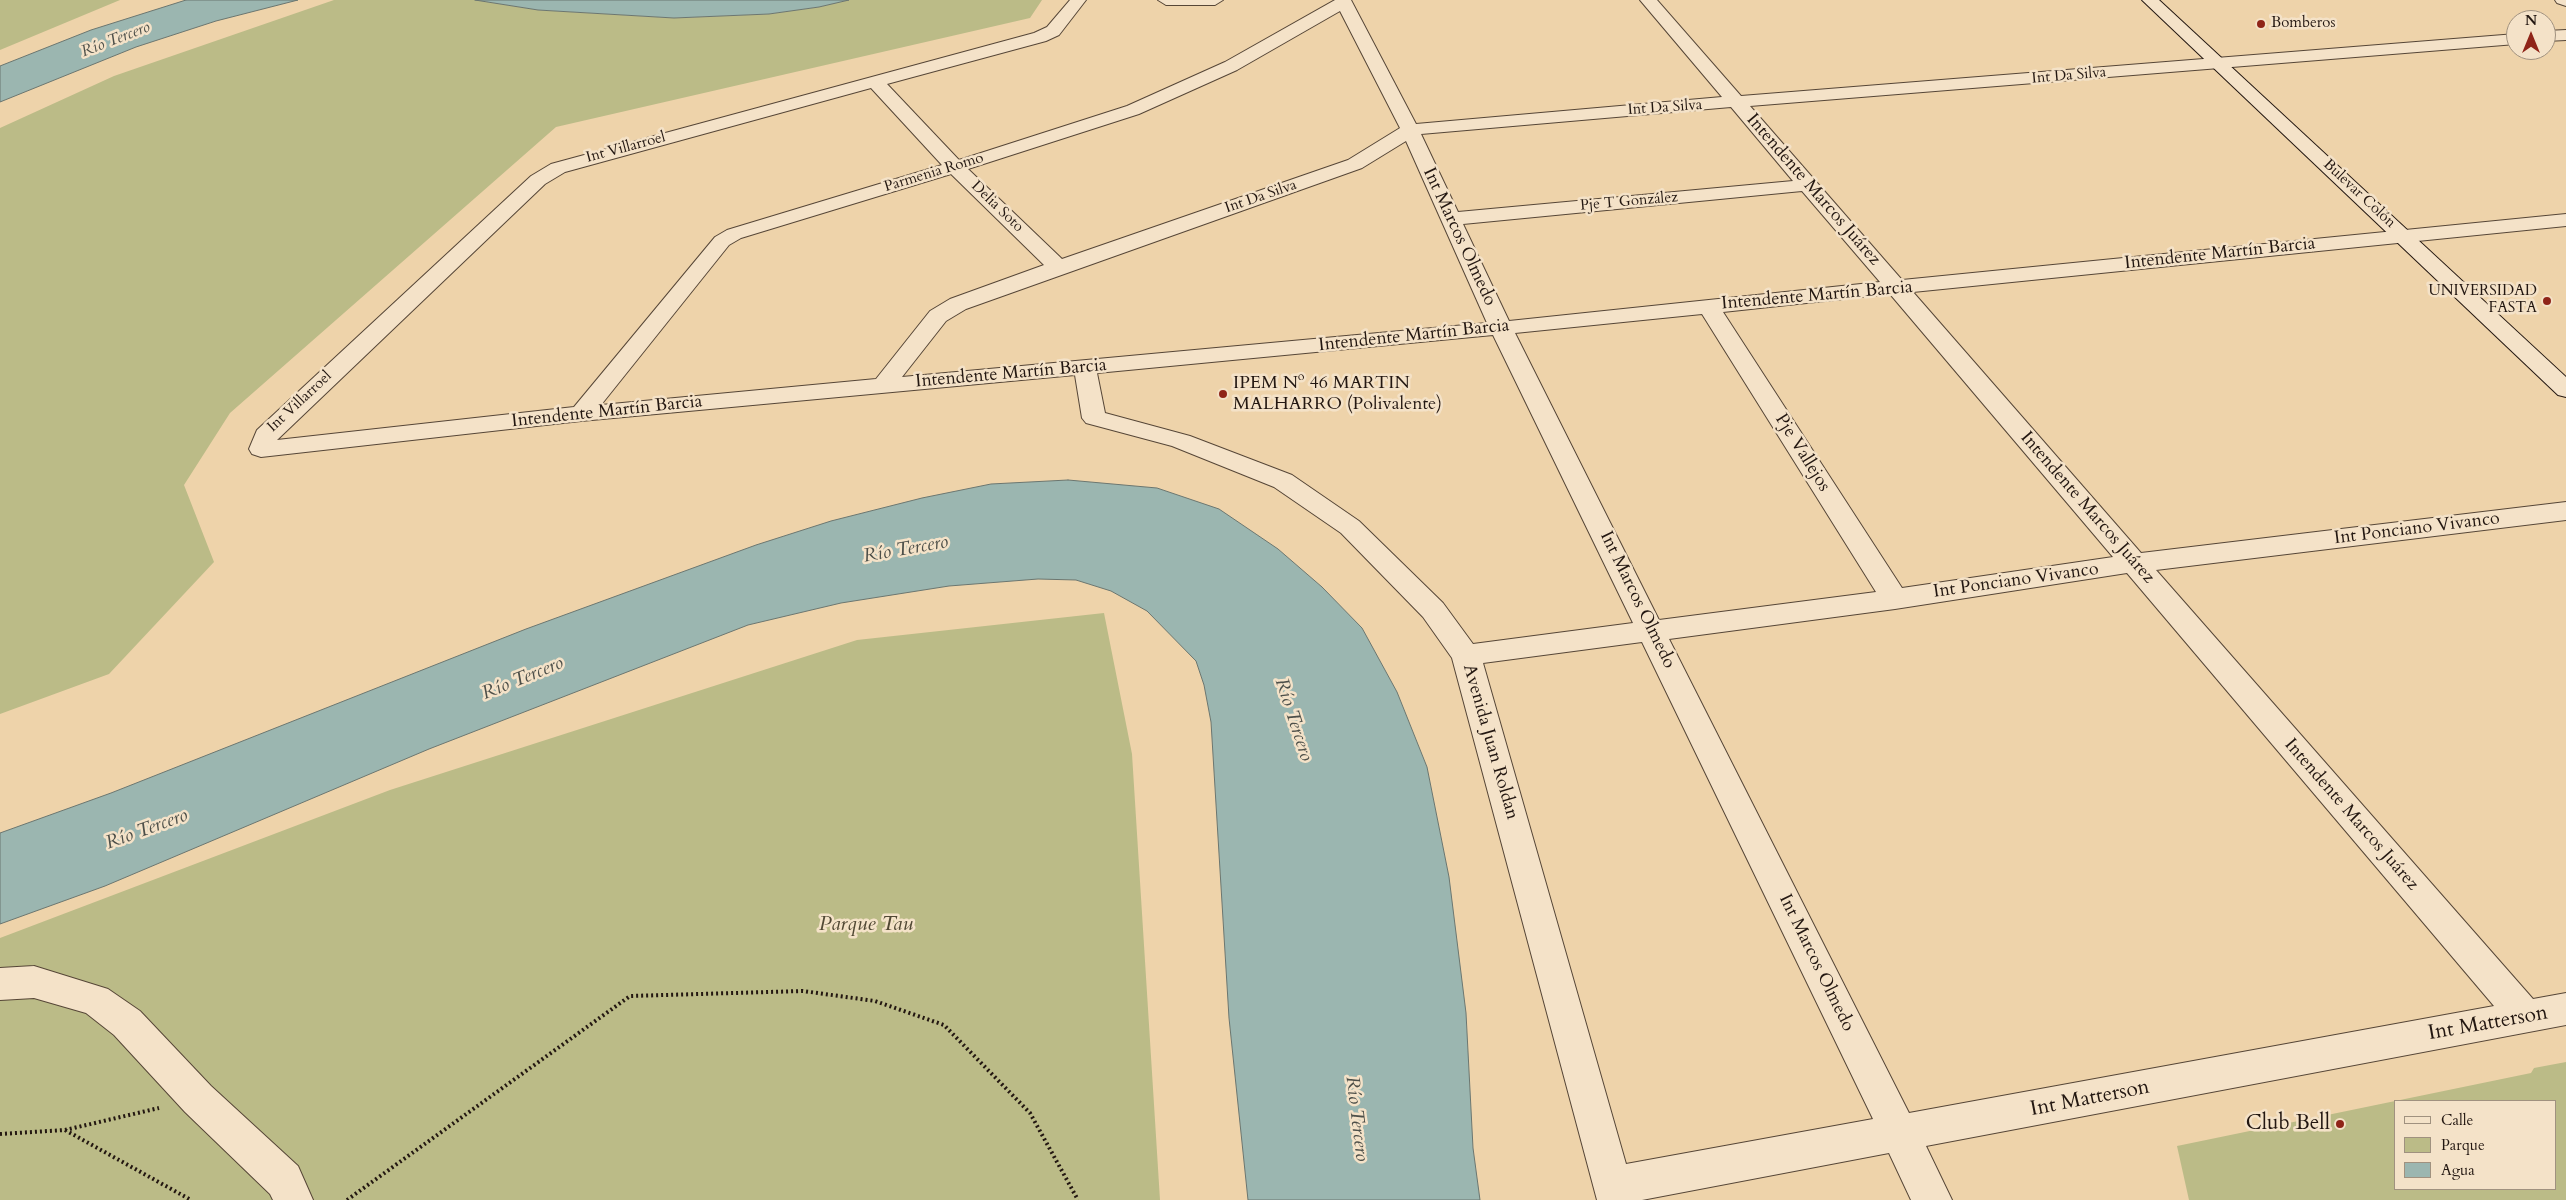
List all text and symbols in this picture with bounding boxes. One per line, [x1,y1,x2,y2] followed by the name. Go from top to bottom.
[2506,10,2556,60] north arrow
[2525,11,2537,30] text: N
[2271,15,2335,33] place label: Bomberos
[79,18,153,62] water label: Río Tercero
[2255,18,2267,30] marker: Bomberos
[2031,64,2107,88] street label: Int Da Silva
[1627,96,1703,120] street label: Int Da Silva
[1741,110,1885,270] street label: Intendente Marcos Juárez
[584,129,668,167] street label: Int Villarroel
[882,149,986,197] street label: Parmenia Romo
[2319,156,2399,232] street label: Bulevar Colón
[1418,165,1500,309] street label: Int Marcos Olmedo
[1223,176,1299,218] street label: Int Da Silva
[967,178,1027,236] street label: Delia Soto
[1579,189,1679,215] street label: Pje T González
[2123,233,2317,275] street label: Intendente Martín Barcia
[1720,277,1914,315] street label: Intendente Martín Barcia
[2428,283,2537,318] place label: UNIVERSIDAD FASTA
[2541,295,2553,307] marker: UNIVERSIDAD FASTA
[1317,315,1511,357] street label: Intendente Martín Barcia
[914,355,1108,393] street label: Intendente Martín Barcia
[264,368,336,436] street label: Int Villarroel
[1233,373,1442,416] place label: IPEM Nº 46 MARTIN MALHARRO (Polivalente)
[1217,388,1229,400] marker: IPEM Nº 46 MARTIN MALHARRO (Polivalente)
[510,391,704,433] street label: Intendente Martín Barcia
[1770,410,1834,496] street label: Pje Vallejos
[2015,428,2159,588] street label: Intendente Marcos Juárez
[2333,508,2501,550] street label: Int Ponciano Vivanco
[1594,528,1680,672] street label: Int Marcos Olmedo
[862,531,950,569] water label: Río Tercero
[1932,559,2100,603] street label: Int Ponciano Vivanco
[479,652,567,706] water label: Río Tercero
[1457,662,1523,822] street label: Avenida Juan Roldan
[1269,676,1317,764] water label: Río Tercero
[2279,735,2423,895] street label: Intendente Marcos Juárez
[103,805,191,855] water label: Río Tercero
[1773,891,1859,1035] street label: Int Marcos Olmedo
[819,912,913,938] park label: Parque Tau
[2426,1001,2550,1047] street label: Int Matterson
[1339,1075,1373,1163] water label: Río Tercero
[2028,1075,2152,1123] street label: Int Matterson
[2394,1100,2556,1190] legend
[2441,1110,2473,1130] text: Calle
[2246,1111,2330,1137] place label: Club Bell
[2334,1118,2346,1130] marker: Club Bell
[2441,1135,2485,1155] text: Parque
[2441,1160,2475,1180] text: Agua

